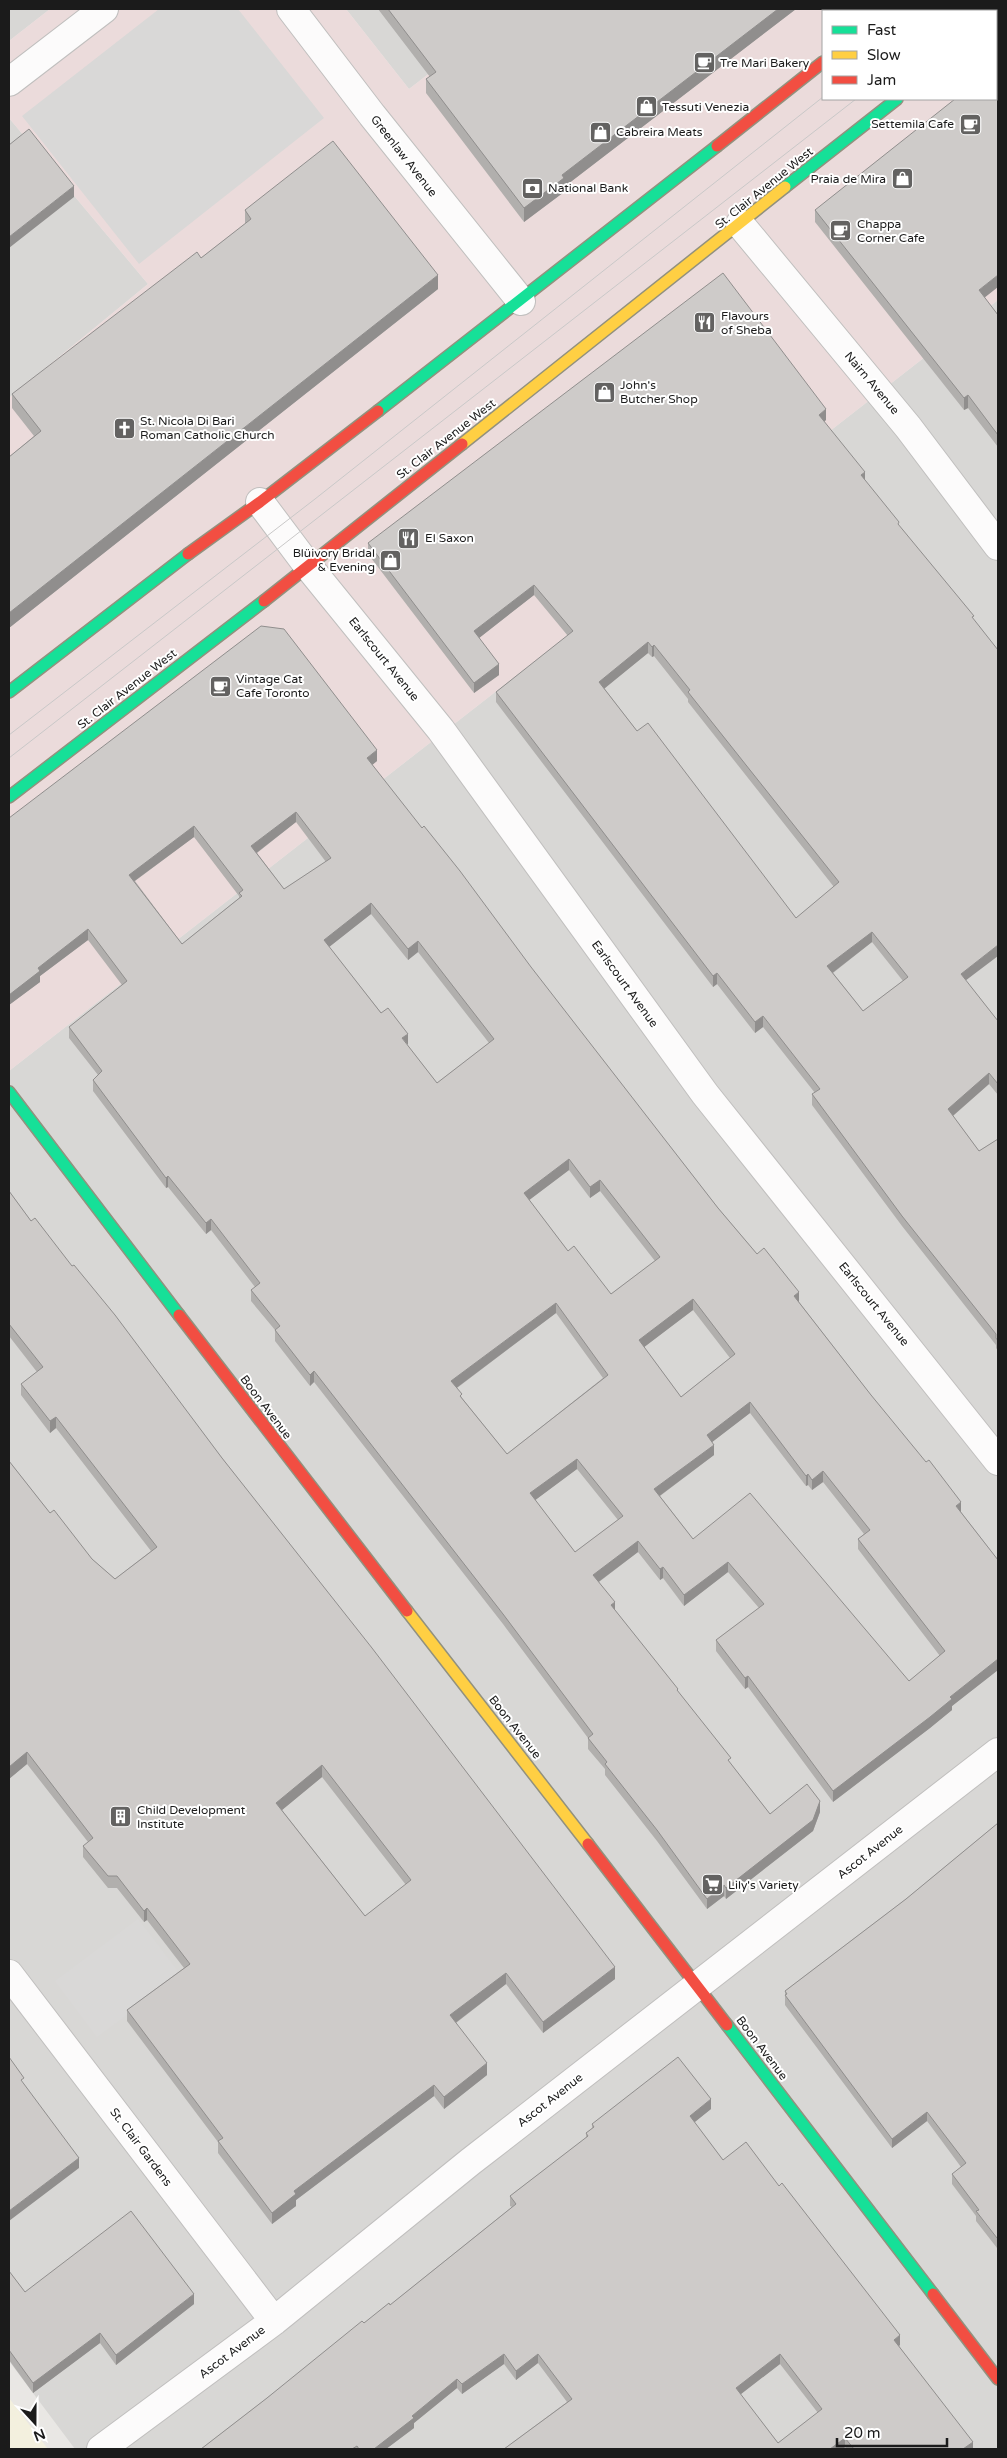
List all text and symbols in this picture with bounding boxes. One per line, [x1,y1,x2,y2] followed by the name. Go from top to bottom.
[822,10,997,100] legend
[867,21,897,39] text: Fast
[867,46,901,64] text: Slow
[692,51,716,75] cafe icon: Tre Mari Bakery
[720,56,810,70] place label: Tre Mari Bakery
[867,71,896,89] text: Jam
[634,95,658,119] shop icon: Tessuti Venezia
[662,100,749,114] place label: Tessuti Venezia
[368,112,440,200] street label: Greenlaw Avenue
[958,112,982,136] cafe icon: Settemila Cafe
[871,117,954,131] place label: Settemila Cafe
[588,120,612,144] shop icon: Cabreira Meats
[616,125,703,139] place label: Cabreira Meats
[712,144,816,232] street label: St. Clair Avenue West
[890,167,914,191] shop icon: Praia de Mira
[811,172,886,186] place label: Praia de Mira
[520,176,544,200] bank icon: National Bank
[548,181,629,195] place label: National Bank
[857,217,925,245] place label: Chappa Corner Cafe
[829,219,853,243] cafe icon: Chappa Corner Cafe
[721,309,772,337] place label: Flavours of Sheba
[693,311,717,335] restaurant icon: Flavours of Sheba
[842,349,902,417] street label: Nairn Avenue
[620,378,698,406] place label: John's Butcher Shop
[592,380,616,404] shop icon: John's Butcher Shop
[394,396,498,482] street label: St. Clair Avenue West
[140,414,275,442] place label: St. Nicola Di Bari Roman Catholic Church
[112,416,136,440] church icon: St. Nicola Di Bari Roman Catholic Church
[397,526,421,550] restaurant icon: El Saxon
[425,531,474,545] place label: El Saxon
[293,546,375,574] place label: Blüivory Bridal & Evening
[379,548,403,572] shop icon: Blüivory Bridal & Evening
[346,614,422,704] street label: Earlscourt Avenue
[75,646,179,732] street label: St. Clair Avenue West
[236,672,310,700] place label: Vintage Cat Cafe Toronto
[208,674,232,698] cafe icon: Vintage Cat Cafe Toronto
[589,938,661,1030] street label: Earlscourt Avenue
[836,1259,912,1349] street label: Earlscourt Avenue
[237,1372,295,1442] street label: Boon Avenue
[486,1693,544,1762] street label: Boon Avenue
[137,1803,246,1831] place label: Child Development Institute
[109,1805,133,1829] building icon: Child Development Institute
[835,1822,906,1882] street label: Ascot Avenue
[700,1873,724,1897] supermarket icon: Lily's Variety
[728,1878,799,1892] place label: Lily's Variety
[733,2013,791,2083] street label: Boon Avenue
[515,2070,586,2130] street label: Ascot Avenue
[107,2105,175,2189] street label: St. Clair Gardens
[196,2323,268,2381] street label: Ascot Avenue
[10,2398,60,2448] north arrow
[837,2416,947,2448] scale bar
[844,2424,881,2442] text: 20 m
[31,2425,48,2445] text: N

